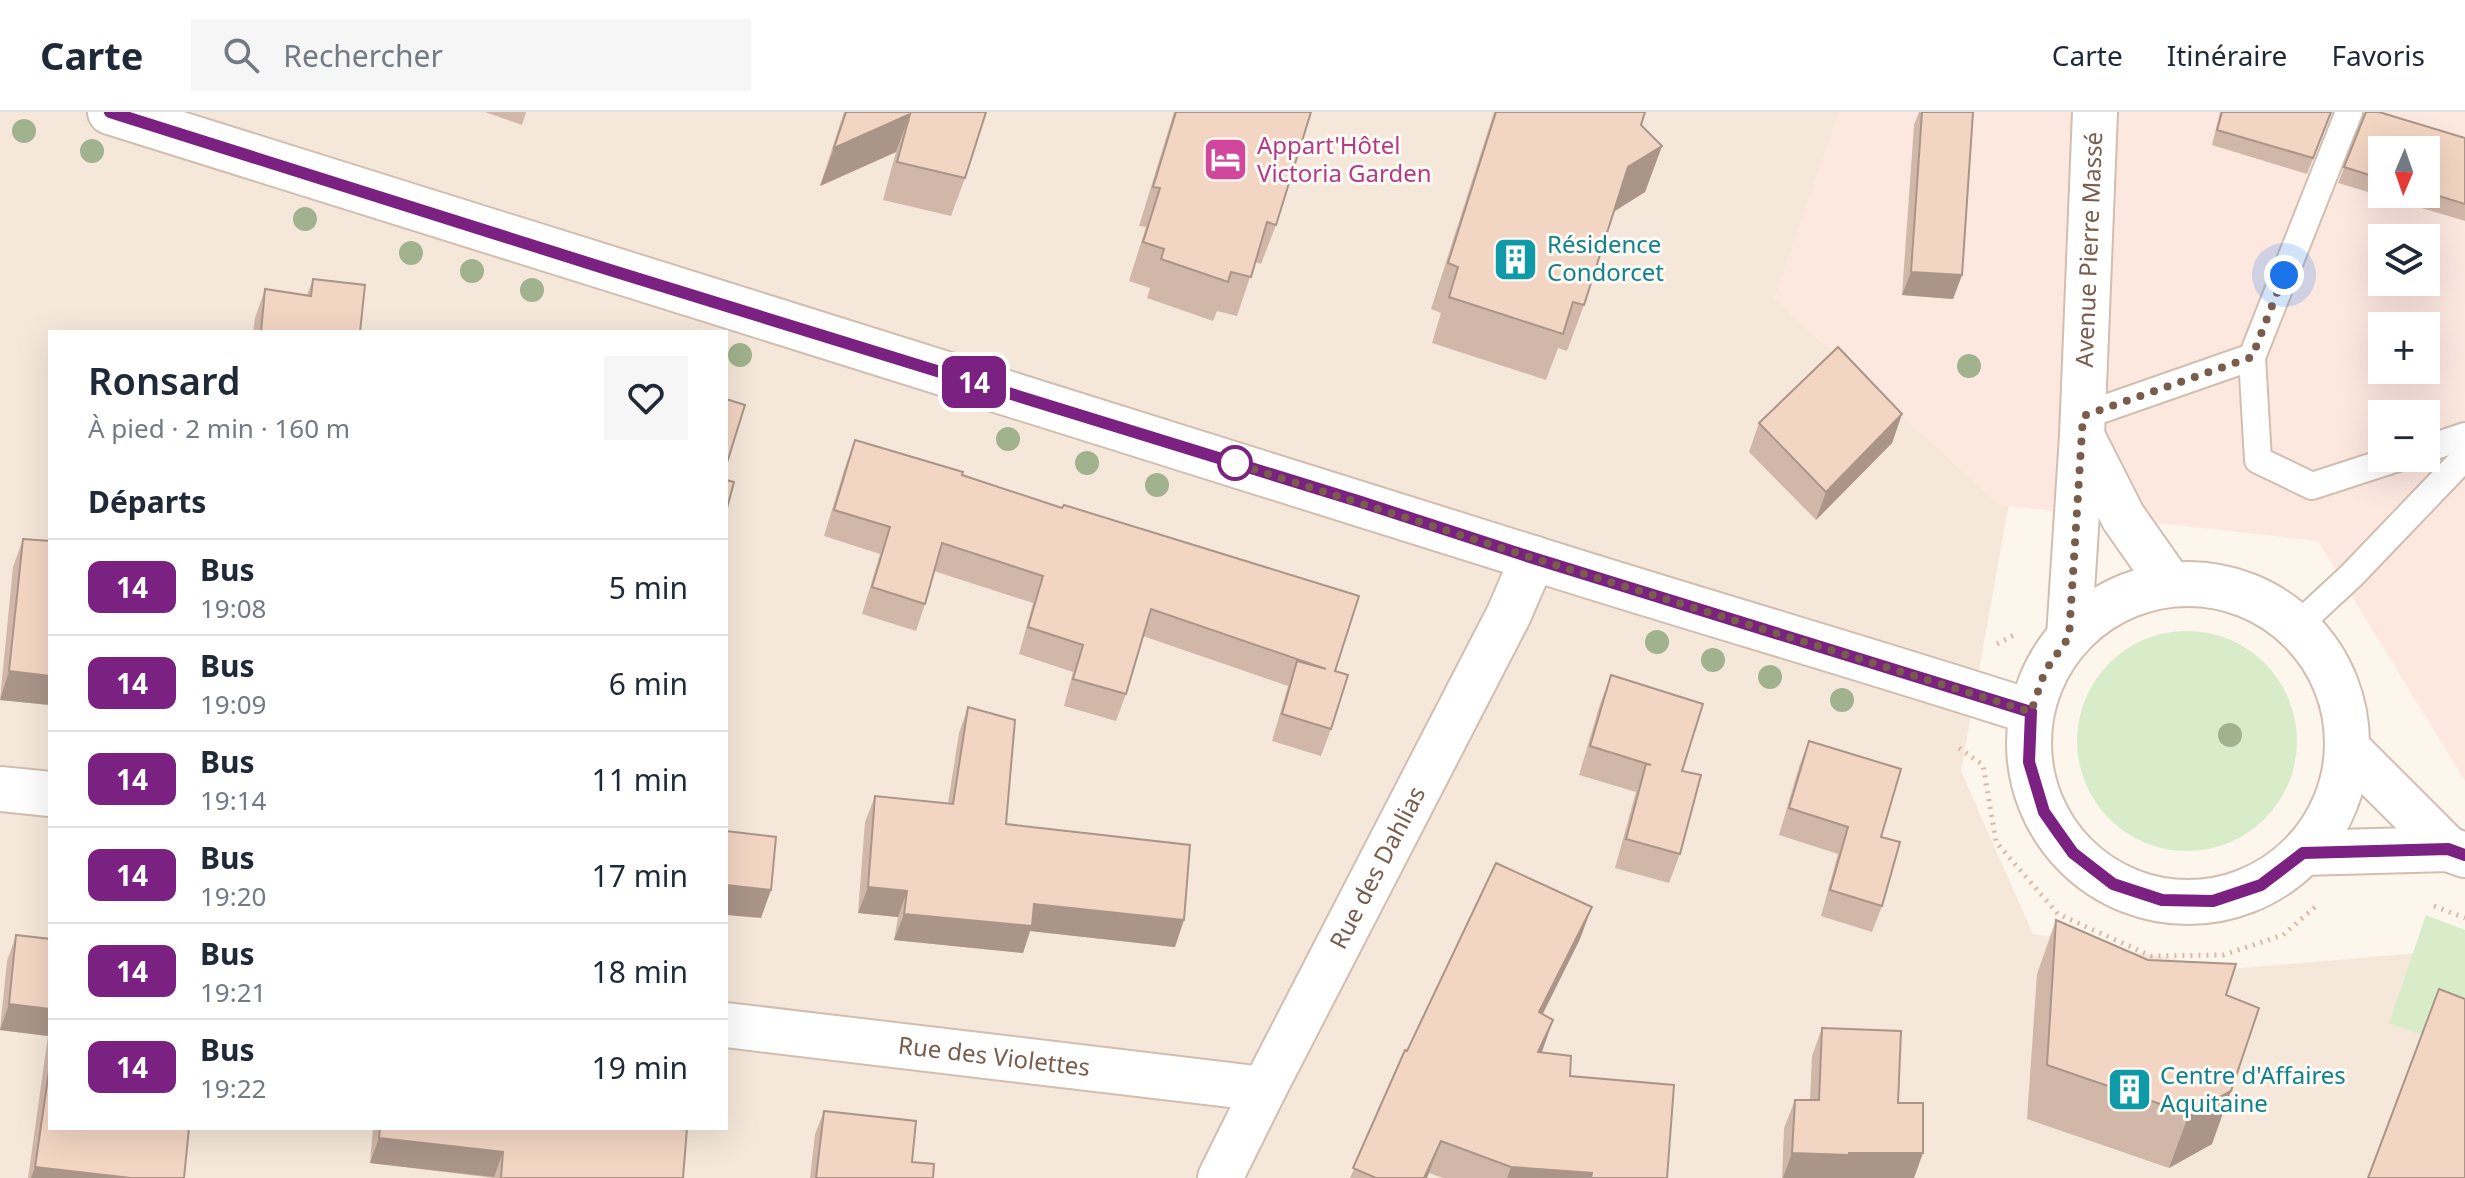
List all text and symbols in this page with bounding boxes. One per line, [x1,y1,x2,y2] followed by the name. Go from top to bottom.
[191,19,751,91] search box
[40,29,143,81] text: Carte
[219,33,263,77] icon: search
[283,35,443,76] text: Rechercher
[2052,36,2123,74] text: Carte
[2167,36,2287,74] text: Itinéraire
[2331,36,2425,74] text: Favoris
[1257,128,1432,189] place label: Appart'Hôtel Victoria Garden
[2067,131,2109,368] street label: Avenue Pierre Massé
[1202,136,1250,184] hotel icon: Appart'Hôtel Victoria Garden
[2368,136,2440,208] north arrow
[2368,136,2440,472] map controls
[2368,224,2440,296] button: layers
[1547,227,1664,288] place label: Résidence Condorcet
[1492,235,1540,283] building icon: Résidence Condorcet
[2264,255,2304,295] your location
[2368,312,2440,384] button: +
[88,354,241,406] text: Ronsard
[604,356,688,440] button: heart
[938,356,1010,408] line badge: 14
[958,363,990,401] text: 14
[2368,400,2440,472] button: −
[88,410,350,446] text: À pied · 2 min · 160 m
[1218,446,1252,480] unlabelled marker
[88,481,206,522] text: Départs
[200,549,255,590] text: Bus
[609,567,688,608] text: 5 min
[116,568,148,606] text: 14
[200,590,266,626] text: 19:08
[200,645,255,686] text: Bus
[609,663,688,704] text: 6 min
[116,664,148,702] text: 14
[200,686,266,722] text: 19:09
[200,741,255,782] text: Bus
[592,759,688,800] text: 11 min
[116,760,148,798] text: 14
[1321,780,1432,954] street label: Rue des Dahlias
[200,782,266,818] text: 19:14
[200,837,255,878] text: Bus
[592,855,688,896] text: 17 min
[116,856,148,894] text: 14
[200,878,266,914] text: 19:20
[200,933,255,974] text: Bus
[592,951,688,992] text: 18 min
[116,952,148,990] text: 14
[200,974,266,1010] text: 19:21
[897,1028,1092,1083] street label: Rue des Violettes
[200,1029,255,1070] text: Bus
[592,1047,688,1088] text: 19 min
[116,1048,148,1086] text: 14
[2160,1058,2346,1119] place label: Centre d'Affaires Aquitaine
[2105,1066,2153,1114] building icon: Centre d'Affaires Aquitaine
[200,1070,266,1106] text: 19:22

